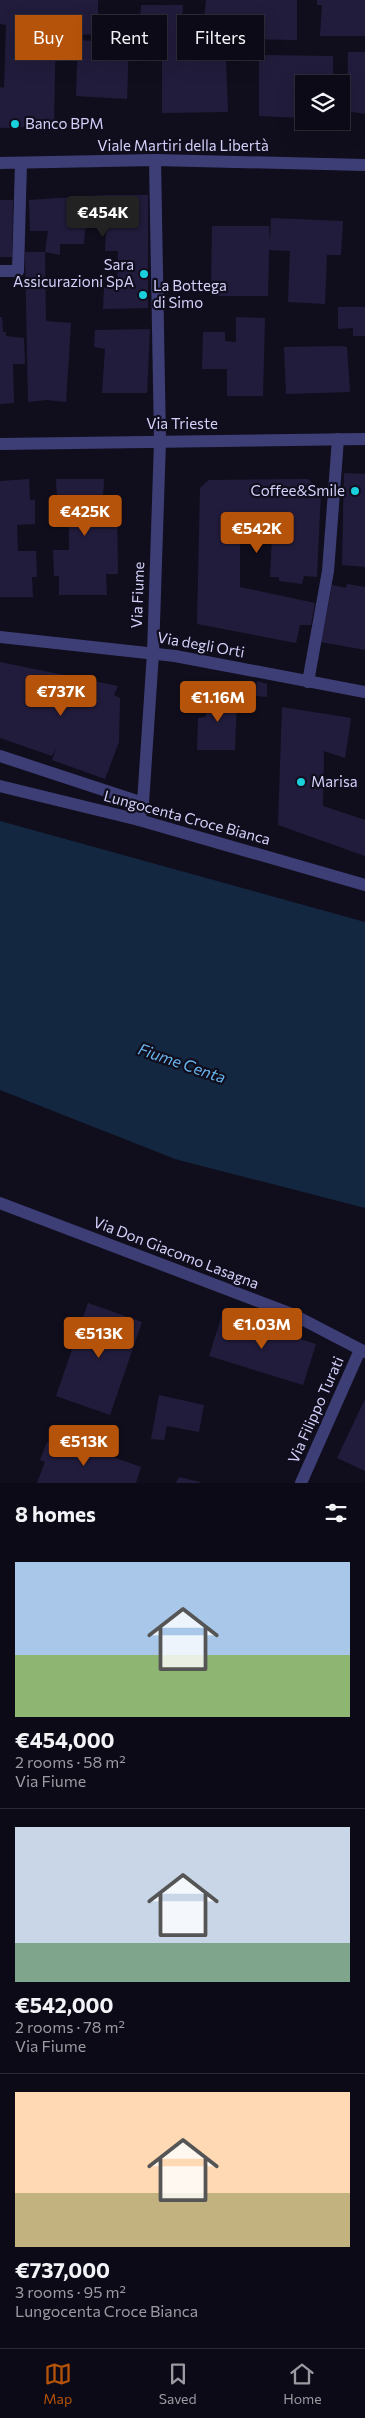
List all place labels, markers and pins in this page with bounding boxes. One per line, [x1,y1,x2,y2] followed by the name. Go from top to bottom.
[25,114,104,132] place label: Banco BPM
[9,118,21,130] marker: Banco BPM
[68,196,138,238] pin: €454K
[13,255,134,290] place label: Sara Assicurazioni SpA
[138,268,150,280] marker: Sara Assicurazioni SpA
[153,276,227,311] place label: La Bottega di Simo
[137,289,149,301] marker: La Bottega di Simo
[250,481,345,499] place label: Coffee&Smile
[349,485,361,497] marker: Coffee&Smile
[50,494,120,537] pin: €425K
[222,512,292,554] pin: €542K
[26,674,96,717] pin: €737K
[177,680,259,723] pin: €1.16M
[311,772,358,790] place label: Marisa
[295,776,307,788] marker: Marisa
[221,1308,303,1350] pin: €1.03M
[64,1316,134,1359] pin: €513K
[49,1424,119,1467] pin: €513K

